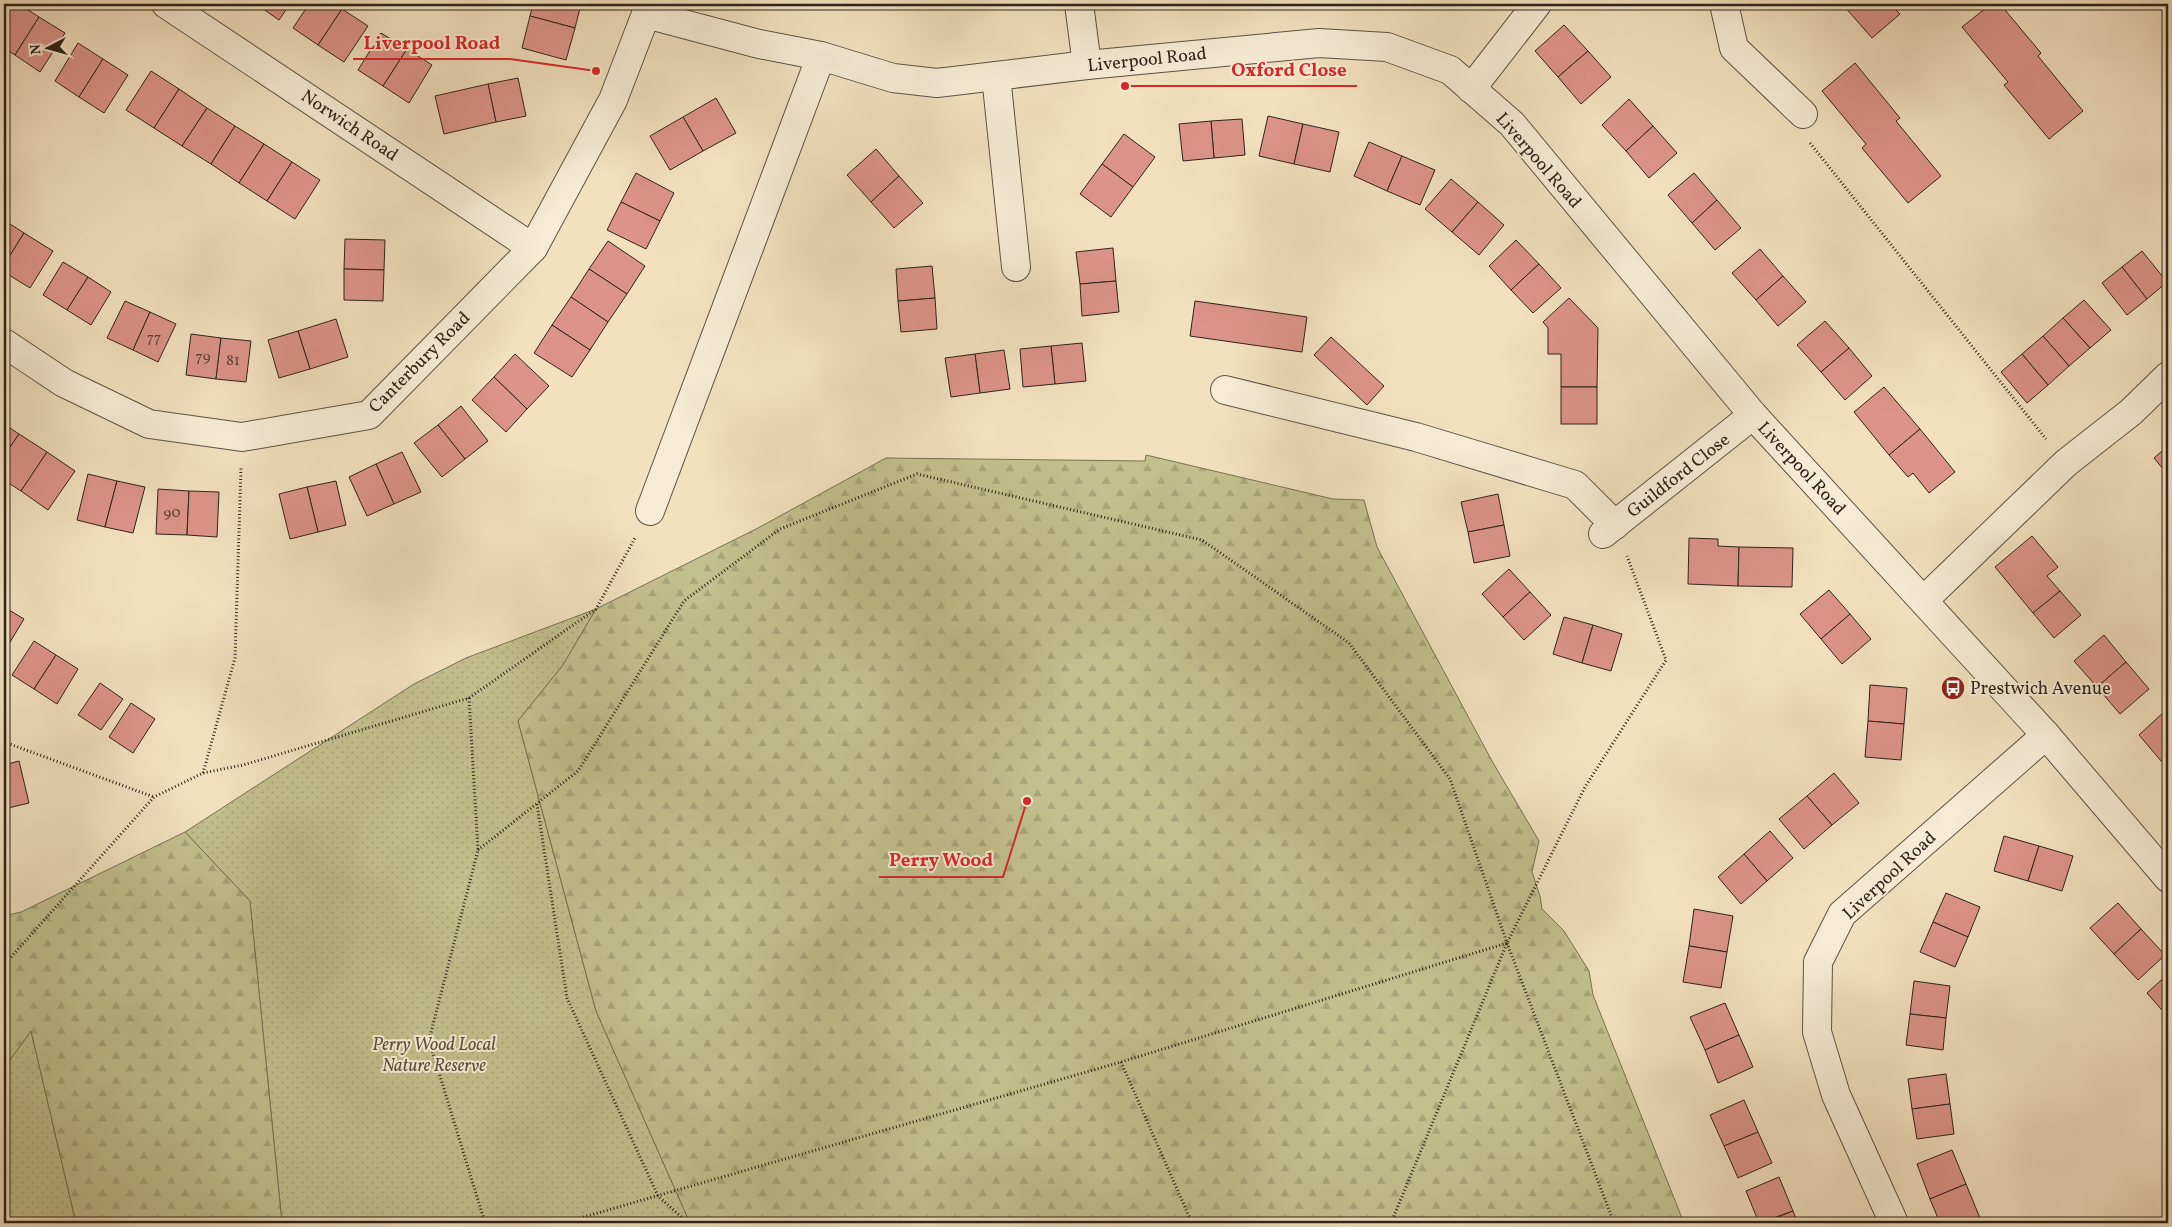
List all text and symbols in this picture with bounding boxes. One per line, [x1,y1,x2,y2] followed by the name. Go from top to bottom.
[22,22,72,72] north arrow
[353,25,510,59] callout: Liverpool Road
[364,31,501,57] text: Liverpool Road
[1086,42,1208,79] street label: Liverpool Road
[27,43,47,55] text: N
[1222,52,1357,86] callout: Oxford Close
[1231,58,1347,84] text: Oxford Close
[296,84,403,168] street label: Norwich Road
[1489,108,1587,214] street label: Liverpool Road
[364,307,477,420] street label: Canterbury Road
[147,328,161,349] house number: 77
[196,347,211,368] house number: 79
[226,351,240,372] house number: 81
[1751,417,1851,521] street label: Liverpool Road
[1622,428,1736,524] street label: Guildford Close
[163,503,181,524] house number: 90
[1940,675,1966,701] bus stop icon: Prestwich Avenue
[1970,677,2111,702] place label: Prestwich Avenue
[1838,826,1942,926] street label: Liverpool Road
[879,843,1003,877] callout: Perry Wood
[889,848,993,874] text: Perry Wood
[372,1033,496,1079] park label: Perry Wood Local Nature Reserve

